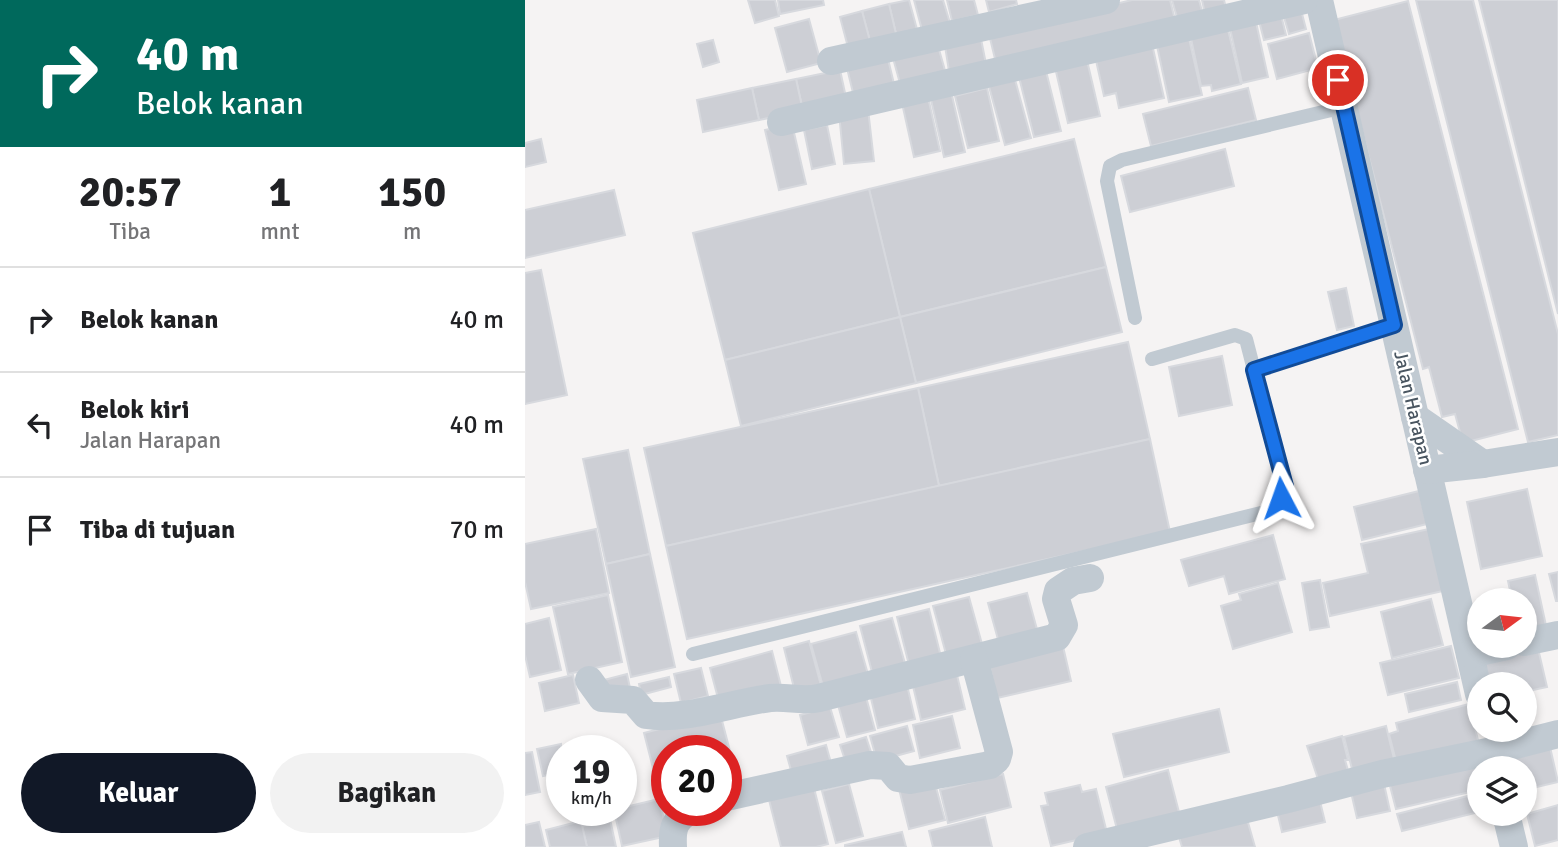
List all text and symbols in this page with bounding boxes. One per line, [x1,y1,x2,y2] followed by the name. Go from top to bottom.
[136,24,239,84] text: 40 m
[21,28,112,119] icon: right
[1308,50,1368,110] pin
[1319,61,1357,99] icon: arrive
[136,84,304,123] text: Belok kanan
[79,167,182,218] text: 20:57
[269,167,291,218] text: 1
[378,167,446,218] text: 150
[110,217,151,246] text: Tiba
[261,217,299,246] text: mnt
[403,217,421,246] text: m
[21,301,59,339] icon: right
[80,304,218,336] text: Belok kanan
[449,304,504,336] text: 40 m
[1388,349,1438,467] street label: Jalan Harapan
[80,394,189,426] text: Belok kiri
[21,406,59,444] icon: left
[449,409,504,441] text: 40 m
[80,426,221,455] text: Jalan Harapan
[1244,461,1318,535] position arrow
[21,511,59,549] icon: arrive
[80,514,235,546] text: Tiba di tujuan
[449,514,504,546] text: 70 m
[1467,588,1537,658] north arrow
[1467,588,1537,826] map controls
[1467,672,1537,742] button: search
[651,735,742,826] speed limit sign: 20
[573,750,610,793] text: 19
[21,753,256,833] button: Keluar
[270,753,504,833] button: Bagikan
[1467,756,1537,826] button: layers
[571,787,612,809] text: km/h

